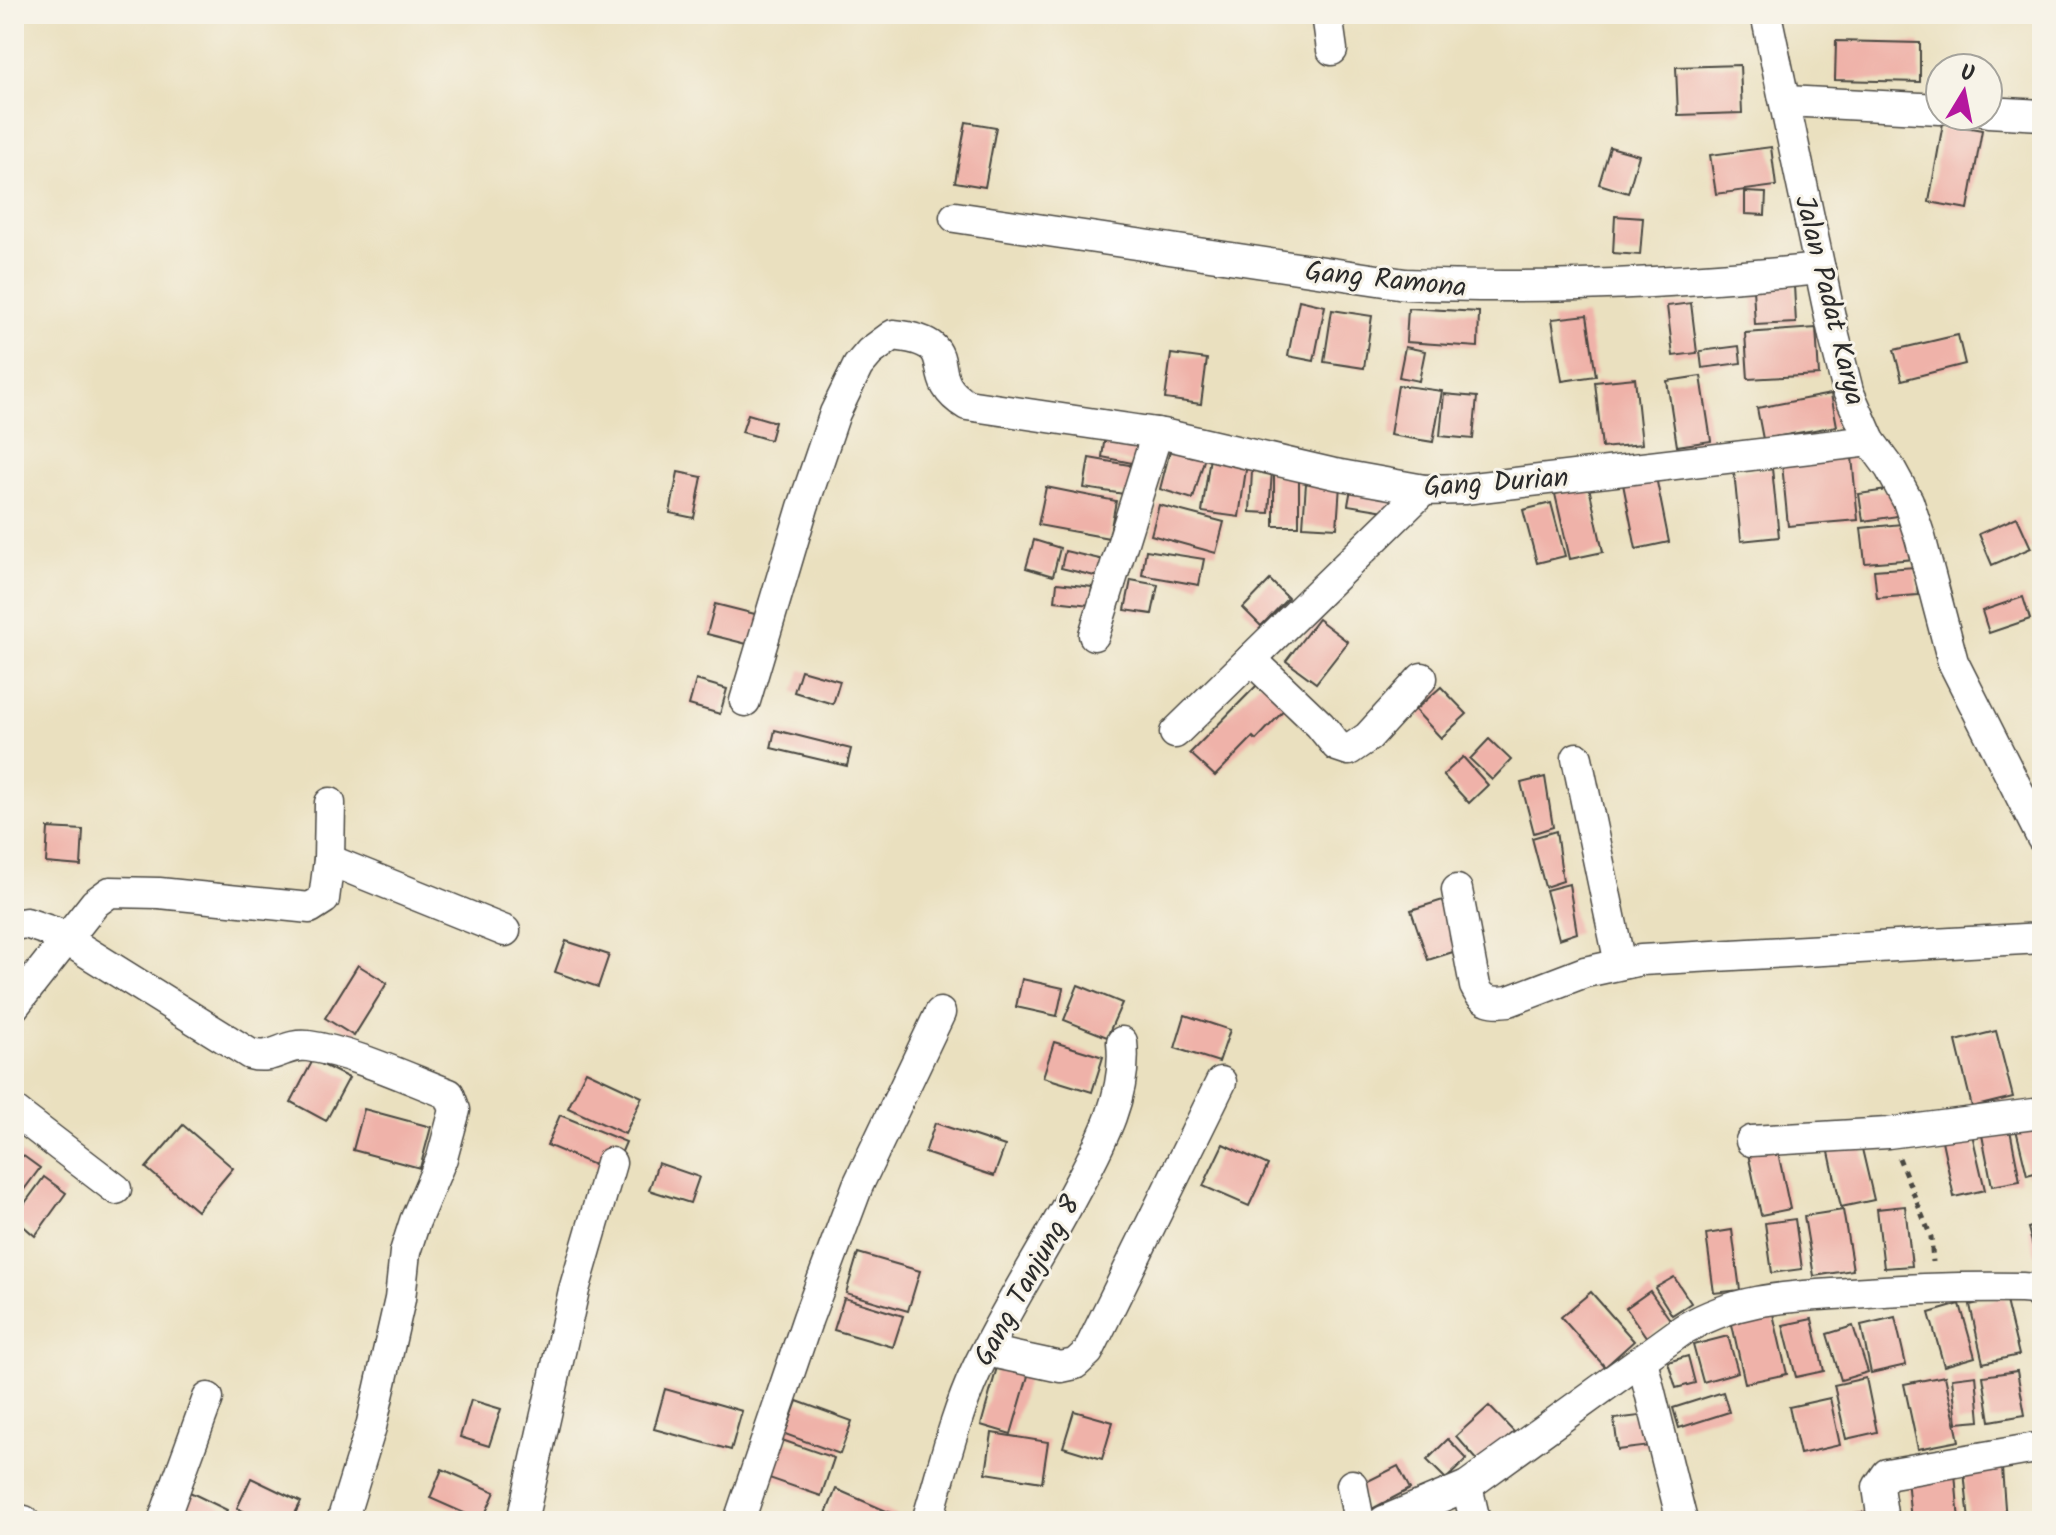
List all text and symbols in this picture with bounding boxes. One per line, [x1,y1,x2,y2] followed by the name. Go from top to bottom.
[1924,52,2004,132] north arrow
[1958,56,1977,93] text: U
[1781,191,1876,410] street label: Jalan Padat Karya
[1303,250,1469,311] street label: Gang Ramona
[1422,456,1570,511] street label: Gang Durian
[963,1187,1094,1375] street label: Gang Tanjung 8

